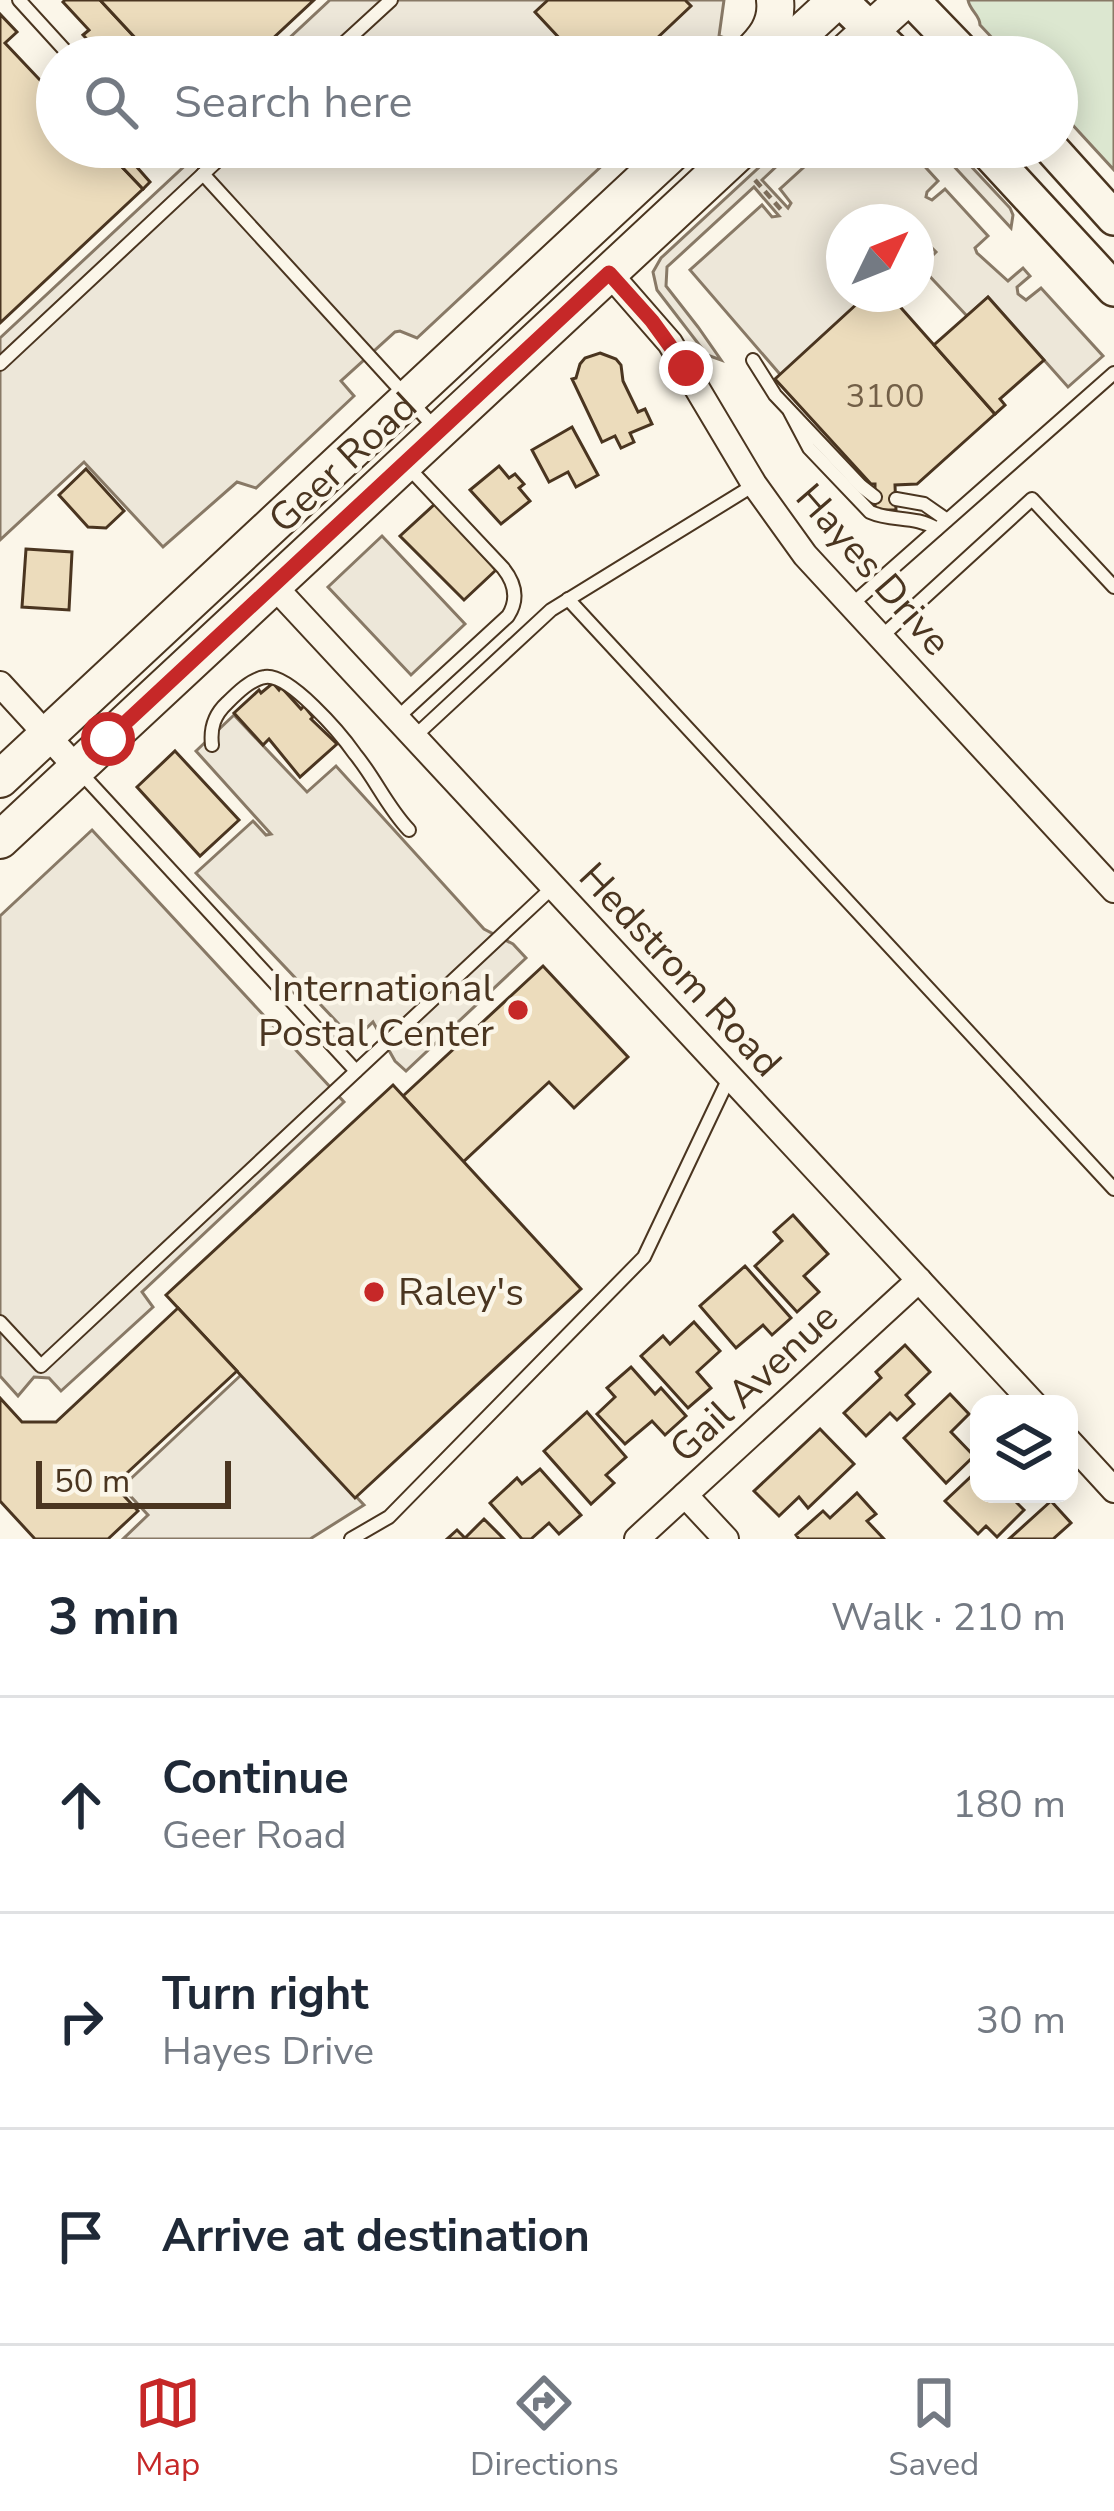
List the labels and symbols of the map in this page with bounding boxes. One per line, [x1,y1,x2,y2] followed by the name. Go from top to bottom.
[826,204,934,312] north arrow
[659,341,713,395] route end
[845,374,925,419] house number: 3100
[257,381,429,545] street label: Geer Road
[783,473,963,667] street label: Hayes Drive
[81,712,135,766] route start
[567,851,793,1089] street label: Hedstrom Road
[258,962,494,1060] place label: International Postal Center
[505,997,531,1023] marker: International Postal Center
[398,1266,524,1319] place label: Raley's
[361,1279,387,1305] marker: Raley's
[658,1291,850,1475] street label: Gail Avenue
[36,1455,231,1508] scale bar

